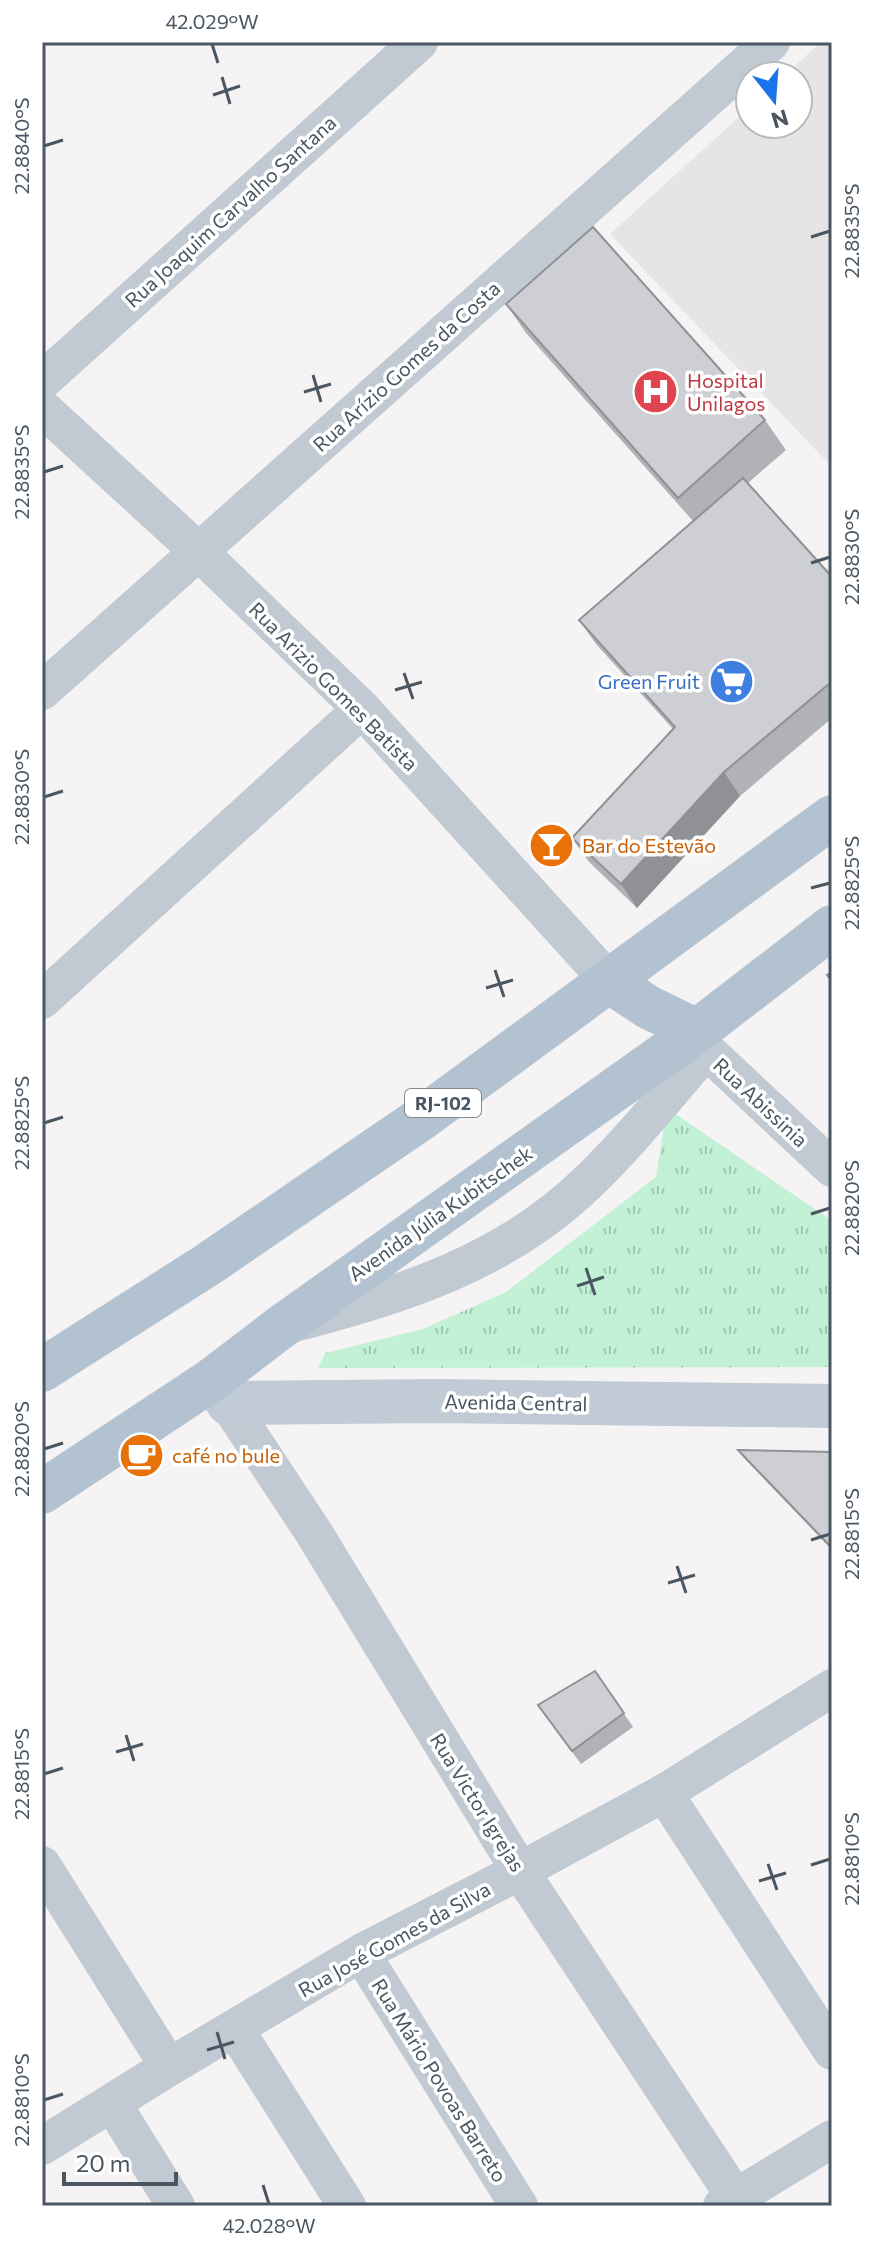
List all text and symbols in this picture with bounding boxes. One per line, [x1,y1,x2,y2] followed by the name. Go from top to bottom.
[165,9,259,33] text: 42.029°W
[734,60,814,140] north arrow
[9,98,33,195] text: 22.8840°S
[768,104,792,135] text: N
[120,110,340,312] street label: Rua Joaquim Carvalho Santana
[839,184,863,278] text: 22.8835°S
[308,276,504,456] street label: Rua Arízio Gomes da Costa
[632,367,680,415] hospital icon: Hospital Unilagos
[687,368,765,415] place label: Hospital Unilagos
[9,425,33,519] text: 22.8835°S
[839,509,863,605] text: 22.8830°S
[245,597,423,775] street label: Rua Arizio Gomes Batista
[707,657,755,705] supermarket icon: Green Fruit
[598,669,700,693] place label: Green Fruit
[9,749,33,845] text: 22.8830°S
[527,821,575,869] bar icon: Bar do Estevão
[582,833,716,857] place label: Bar do Estevão
[839,836,863,930] text: 22.8825°S
[709,1052,813,1152] street label: Rua Abissinia
[9,1076,33,1170] text: 22.8825°S
[405,1089,481,1117] road number: RJ-102
[344,1140,537,1286] street label: Avenida Júlia Kubitschek
[839,1160,863,1256] text: 22.8820°S
[444,1389,588,1415] street label: Avenida Central
[9,1401,33,1497] text: 22.8820°S
[117,1431,165,1479] cafe icon: café no bule
[172,1443,280,1467] place label: café no bule
[839,1488,863,1580] text: 22.8815°S
[9,1728,33,1820] text: 22.8815°S
[426,1728,530,1876] street label: Rua Victor Igrejas
[839,1812,863,1906] text: 22.8810°S
[294,1876,494,2002] street label: Rua José Gomes da Silva
[367,1974,513,2186] street label: Rua Mário Povoas Barreto
[9,2053,33,2147] text: 22.8810°S
[64,2136,176,2186] scale bar
[76,2148,130,2177] text: 20 m
[222,2213,316,2237] text: 42.028°W

